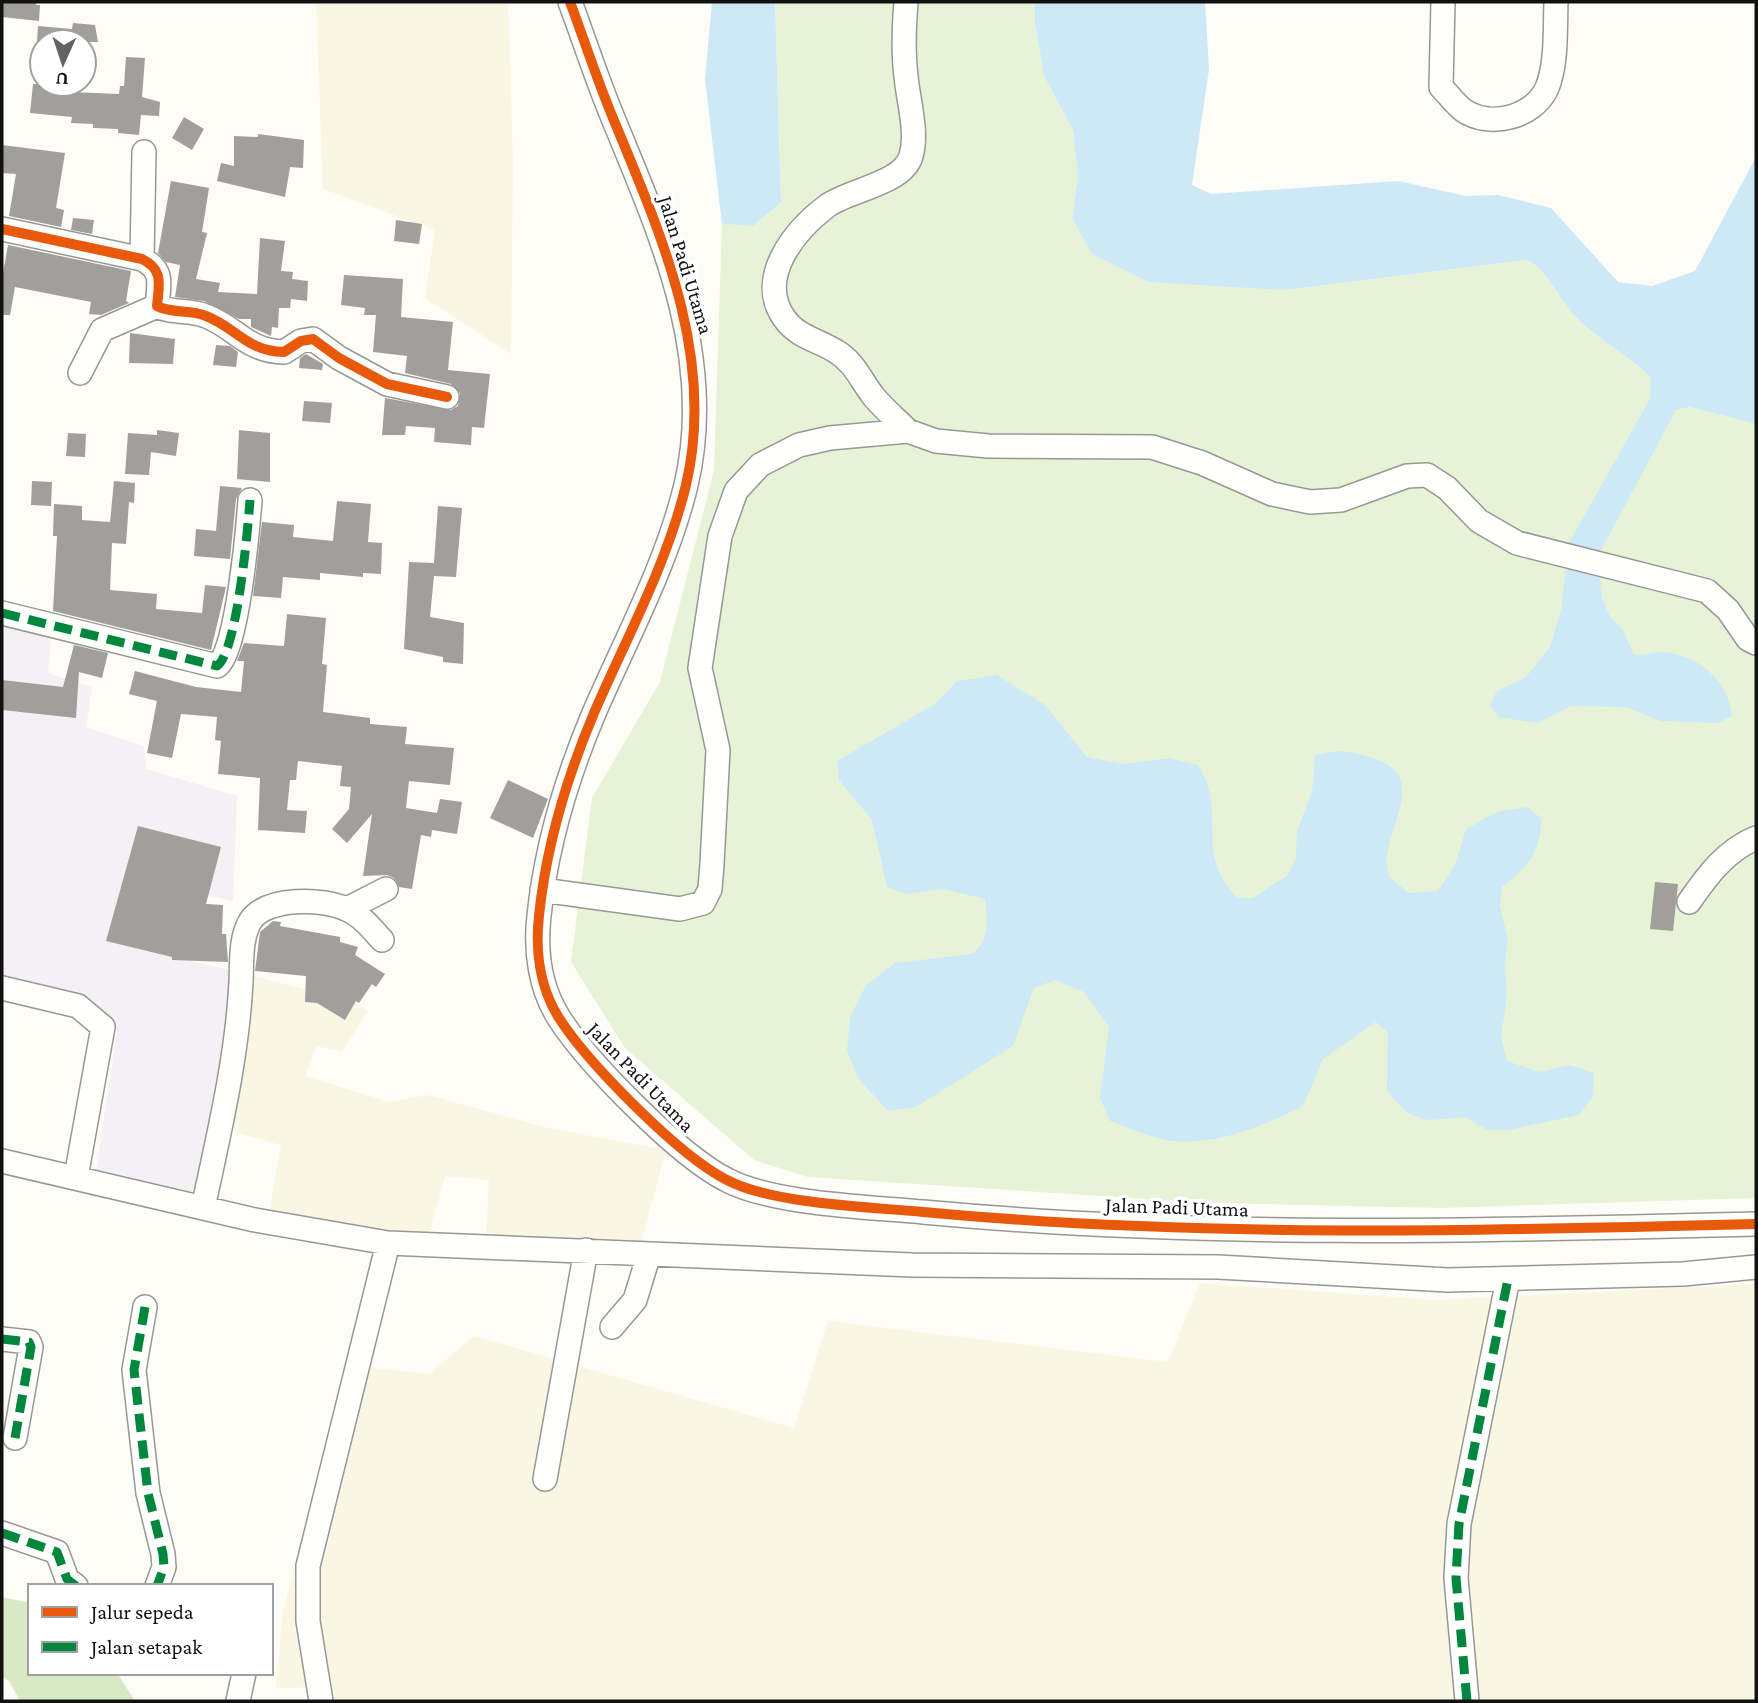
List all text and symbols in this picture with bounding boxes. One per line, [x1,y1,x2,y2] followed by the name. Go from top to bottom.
[28,28,98,98] north arrow
[55,69,69,90] text: U
[653,191,719,337] street label: Jalan Padi Utama
[581,1016,700,1137] street label: Jalan Padi Utama
[1103,1192,1249,1222] street label: Jalan Padi Utama
[28,1584,273,1675] legend
[89,1600,194,1624] text: Jalur sepeda
[89,1635,202,1659] text: Jalan setapak

